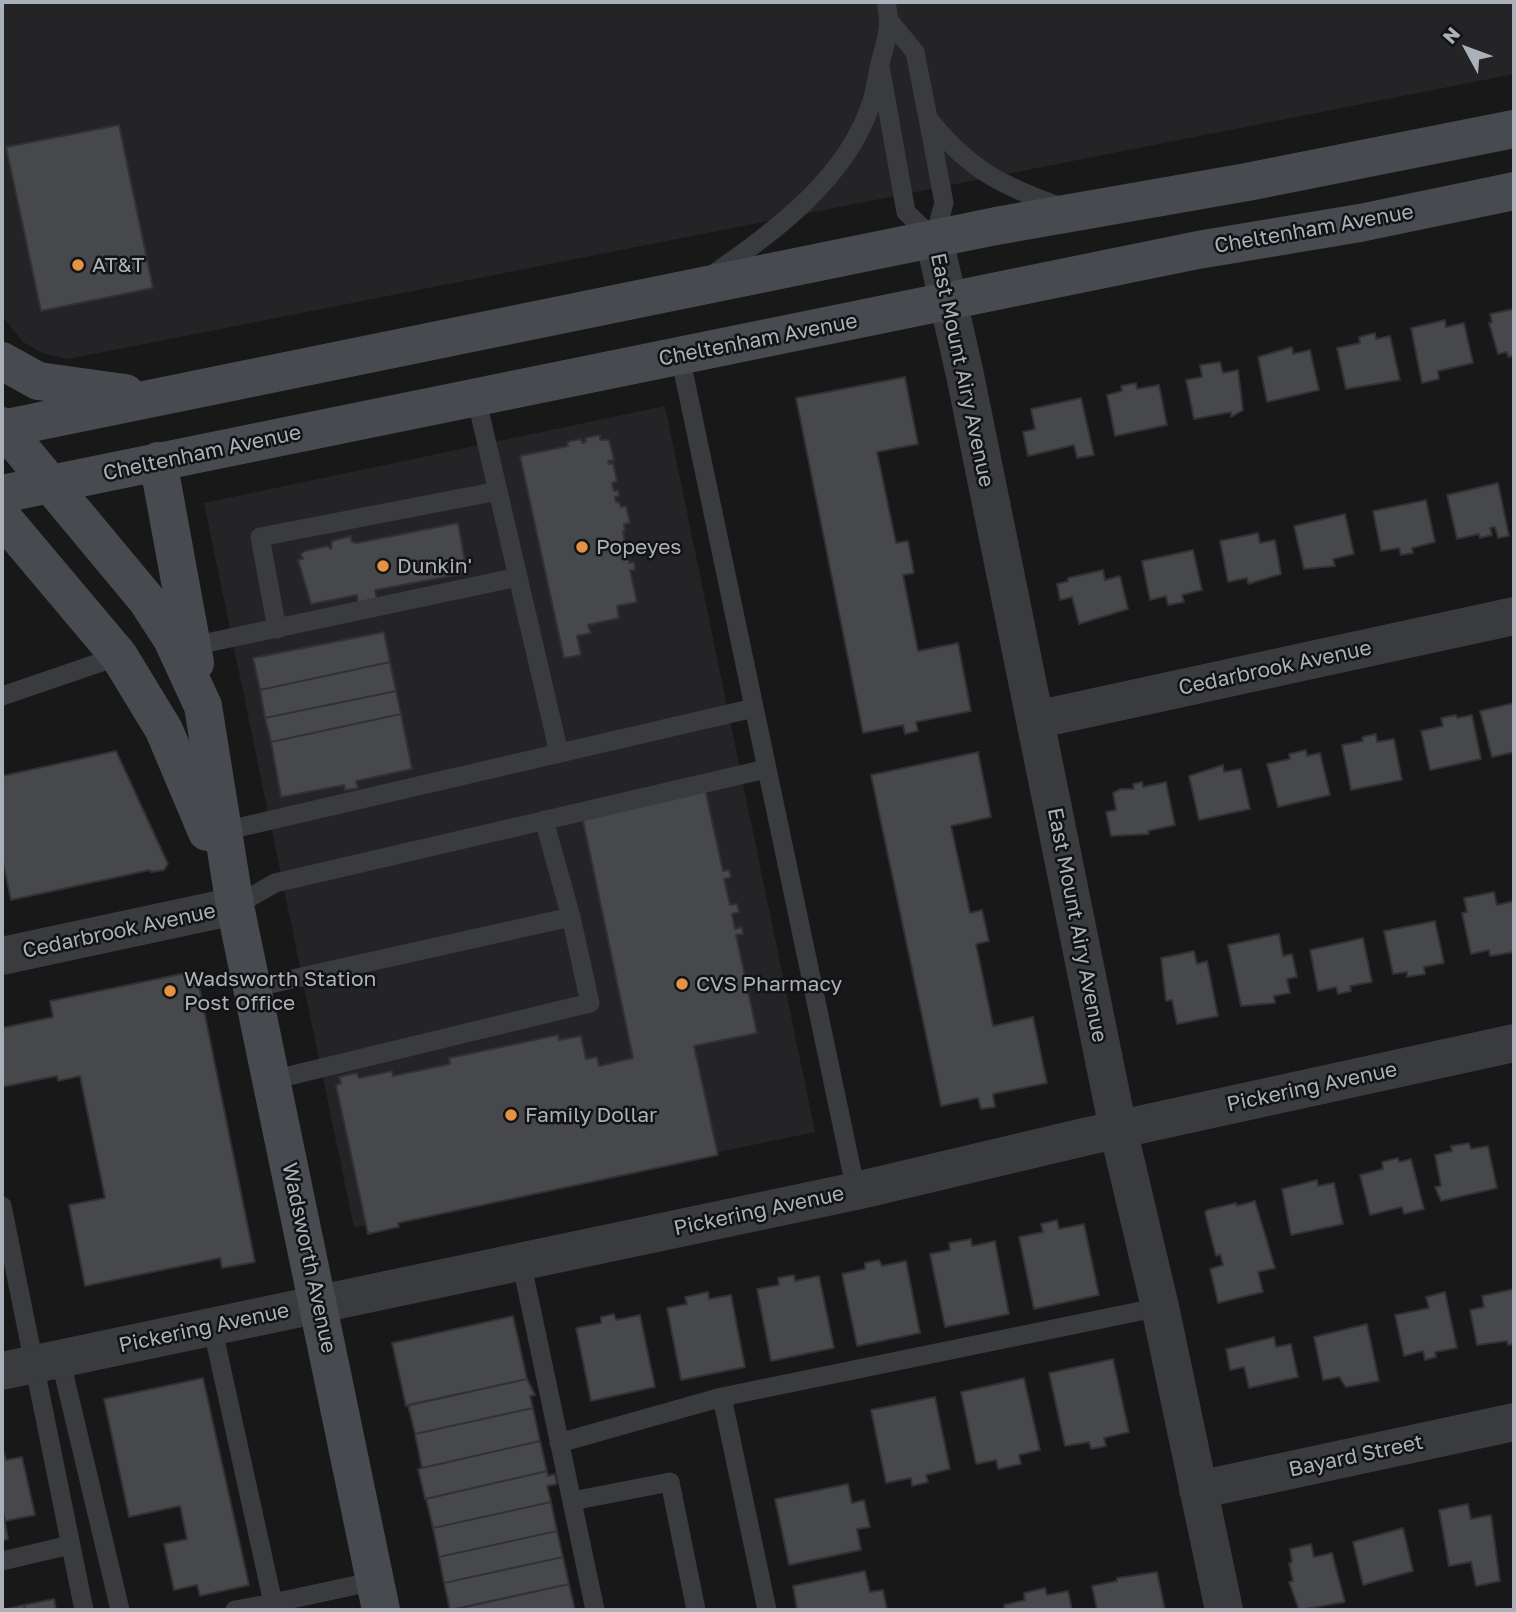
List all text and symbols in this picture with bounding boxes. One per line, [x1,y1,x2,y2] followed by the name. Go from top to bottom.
[1432,14,1502,84] north arrow
[1437,22,1464,48] text: N
[1212,199,1416,259] street label: Cheltenham Avenue
[925,251,999,489] street label: East Mount Airy Avenue
[92,252,144,278] place label: AT&T
[70,257,86,273] marker: AT&T
[656,308,860,372] street label: Cheltenham Avenue
[101,420,303,486] street label: Cheltenham Avenue
[596,534,681,560] place label: Popeyes
[574,539,590,555] marker: Popeyes
[397,553,472,579] place label: Dunkin'
[375,558,391,574] marker: Dunkin'
[1176,635,1374,701] street label: Cedarbrook Avenue
[1042,805,1112,1045] street label: East Mount Airy Avenue
[20,898,218,964] street label: Cedarbrook Avenue
[184,966,376,1016] place label: Wadsworth Station Post Office
[696,971,842,997] place label: CVS Pharmacy
[674,976,690,992] marker: CVS Pharmacy
[162,983,178,999] marker: Wadsworth Station Post Office
[1225,1057,1399,1117] street label: Pickering Avenue
[525,1102,657,1128] place label: Family Dollar
[503,1107,519,1123] marker: Family Dollar
[277,1161,341,1355] street label: Wadsworth Avenue
[672,1181,846,1241] street label: Pickering Avenue
[117,1298,291,1358] street label: Pickering Avenue
[1286,1429,1426,1483] street label: Bayard Street

